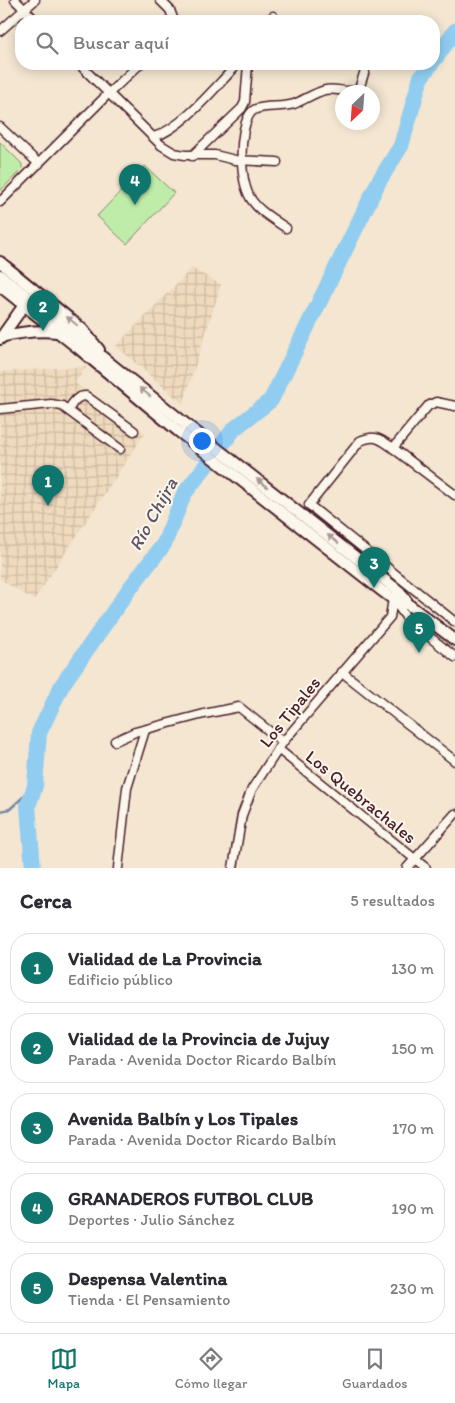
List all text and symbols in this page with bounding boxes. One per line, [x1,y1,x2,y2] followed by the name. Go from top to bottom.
[15,15,440,70] search box
[33,29,61,57] icon: search
[73,31,169,54] text: Buscar aquí
[335,85,380,130] north arrow
[119,164,151,205] pin: 4
[27,290,59,331] pin: 2
[66,315,79,326] one-way arrow
[139,386,152,397] one-way arrow
[189,428,215,454] your location
[32,465,64,506] pin: 1
[124,473,182,554] water label: Río Chijra
[256,478,269,489] one-way arrow
[326,534,340,544] one-way arrow
[358,547,390,588] pin: 3
[403,612,435,653] pin: 5
[255,672,325,752] street label: Los Tipales
[301,746,421,848] street label: Los Quebrachales
[20,888,72,913] text: Cerca
[350,891,435,910] text: 5 resultados
[68,947,262,970] text: Vialidad de La Provincia
[33,959,41,978] text: 1
[391,959,434,978] text: 130 m
[68,970,173,989] text: Edificio público
[68,1027,329,1050] text: Vialidad de la Provincia de Jujuy
[33,1039,41,1058] text: 2
[391,1039,434,1058] text: 150 m
[68,1050,336,1069] text: Parada · Avenida Doctor Ricardo Balbín
[68,1107,298,1130] text: Avenida Balbín y Los Tipales
[33,1119,41,1138] text: 3
[392,1119,434,1138] text: 170 m
[68,1130,336,1149] text: Parada · Avenida Doctor Ricardo Balbín
[68,1187,313,1210] text: GRANADEROS FUTBOL CLUB
[32,1199,42,1218] text: 4
[391,1199,434,1218] text: 190 m
[68,1210,235,1229] text: Deportes · Julio Sánchez
[68,1267,227,1290] text: Despensa Valentina
[33,1279,41,1298] text: 5
[390,1279,434,1298] text: 230 m
[68,1290,230,1309] text: Tienda · El Pensamiento
[47,1345,80,1392] tab: Mapa
[175,1345,247,1392] tab: Cómo llegar
[342,1345,408,1392] tab: Guardados

